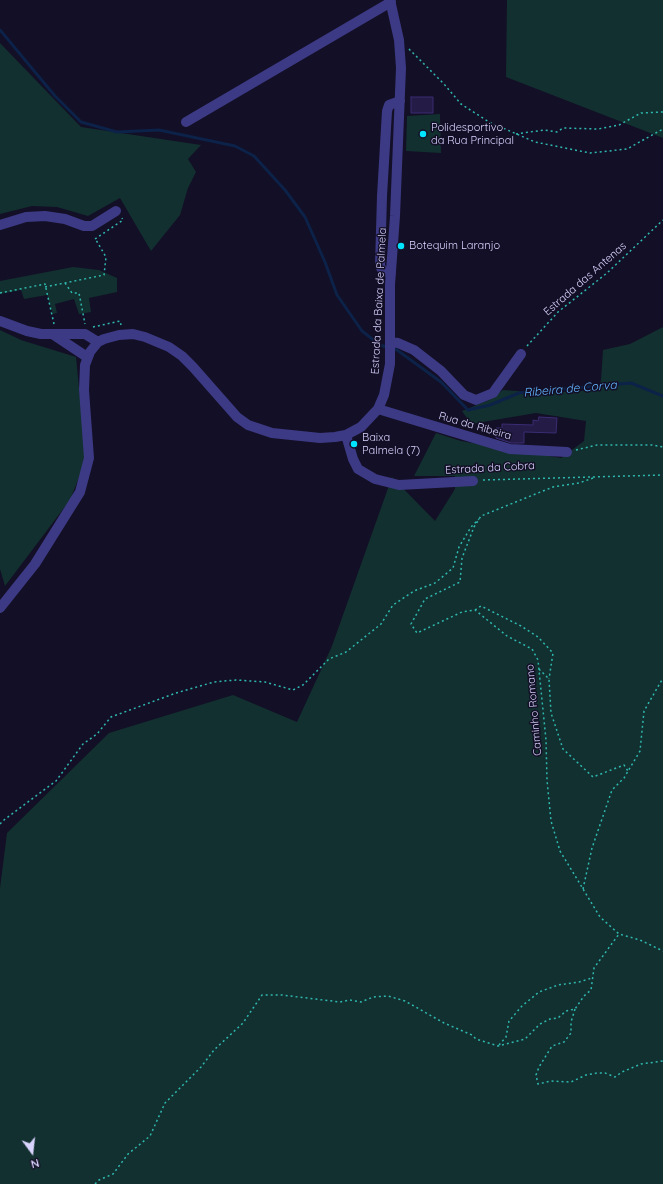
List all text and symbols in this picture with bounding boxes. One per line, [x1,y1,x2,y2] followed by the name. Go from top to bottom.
[431,121,514,147] place label: Polidesportivo da Rua Principal
[418,129,428,139] marker: Polidesportivo da Rua Principal
[369,227,389,375] street label: Estrada da Baixa de Palmela
[409,239,500,253] place label: Botequim Laranjo
[541,239,629,319] street label: Estrada das Antenas
[396,241,406,251] marker: Botequim Laranjo
[523,378,617,400] water label: Ribeira de Corva
[437,409,513,443] street label: Rua da Ribeira
[362,431,420,457] place label: Baixa Palmela (7)
[349,439,359,449] marker: Baixa Palmela (7)
[445,459,535,477] street label: Estrada da Cobra
[523,664,545,756] street label: Caminho Romano
[12,1132,52,1172] north arrow
[29,1156,41,1171] text: N

